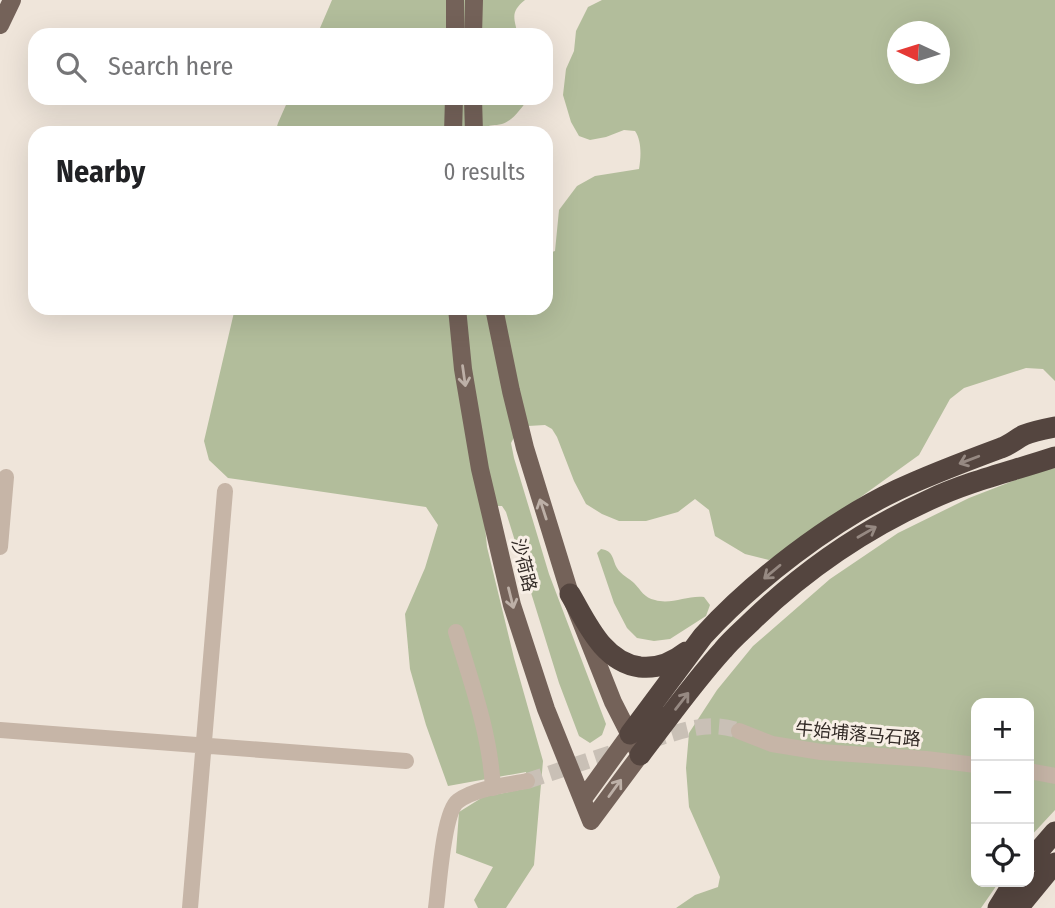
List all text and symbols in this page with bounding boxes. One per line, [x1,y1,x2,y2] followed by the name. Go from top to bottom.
[887,21,950,84] north arrow
[28,28,553,105] search box
[52,48,90,86] icon: search
[108,51,233,82] text: Search here
[56,154,145,190] text: Nearby
[444,158,525,186] text: 0 results
[458,364,471,387] one-way arrow
[959,454,980,467] one-way arrow
[535,498,548,520] one-way arrow
[856,525,876,539] one-way arrow
[507,536,541,594] street label: 沙荷路
[764,564,782,580] one-way arrow
[505,587,518,609] one-way arrow
[674,692,689,710] one-way arrow
[971,698,1034,887] map controls
[971,698,1034,761] button: +
[794,718,922,750] street label: 牛始埔落马石路
[971,761,1034,824] button: −
[608,779,623,798] one-way arrow
[971,824,1034,887] button: locate

